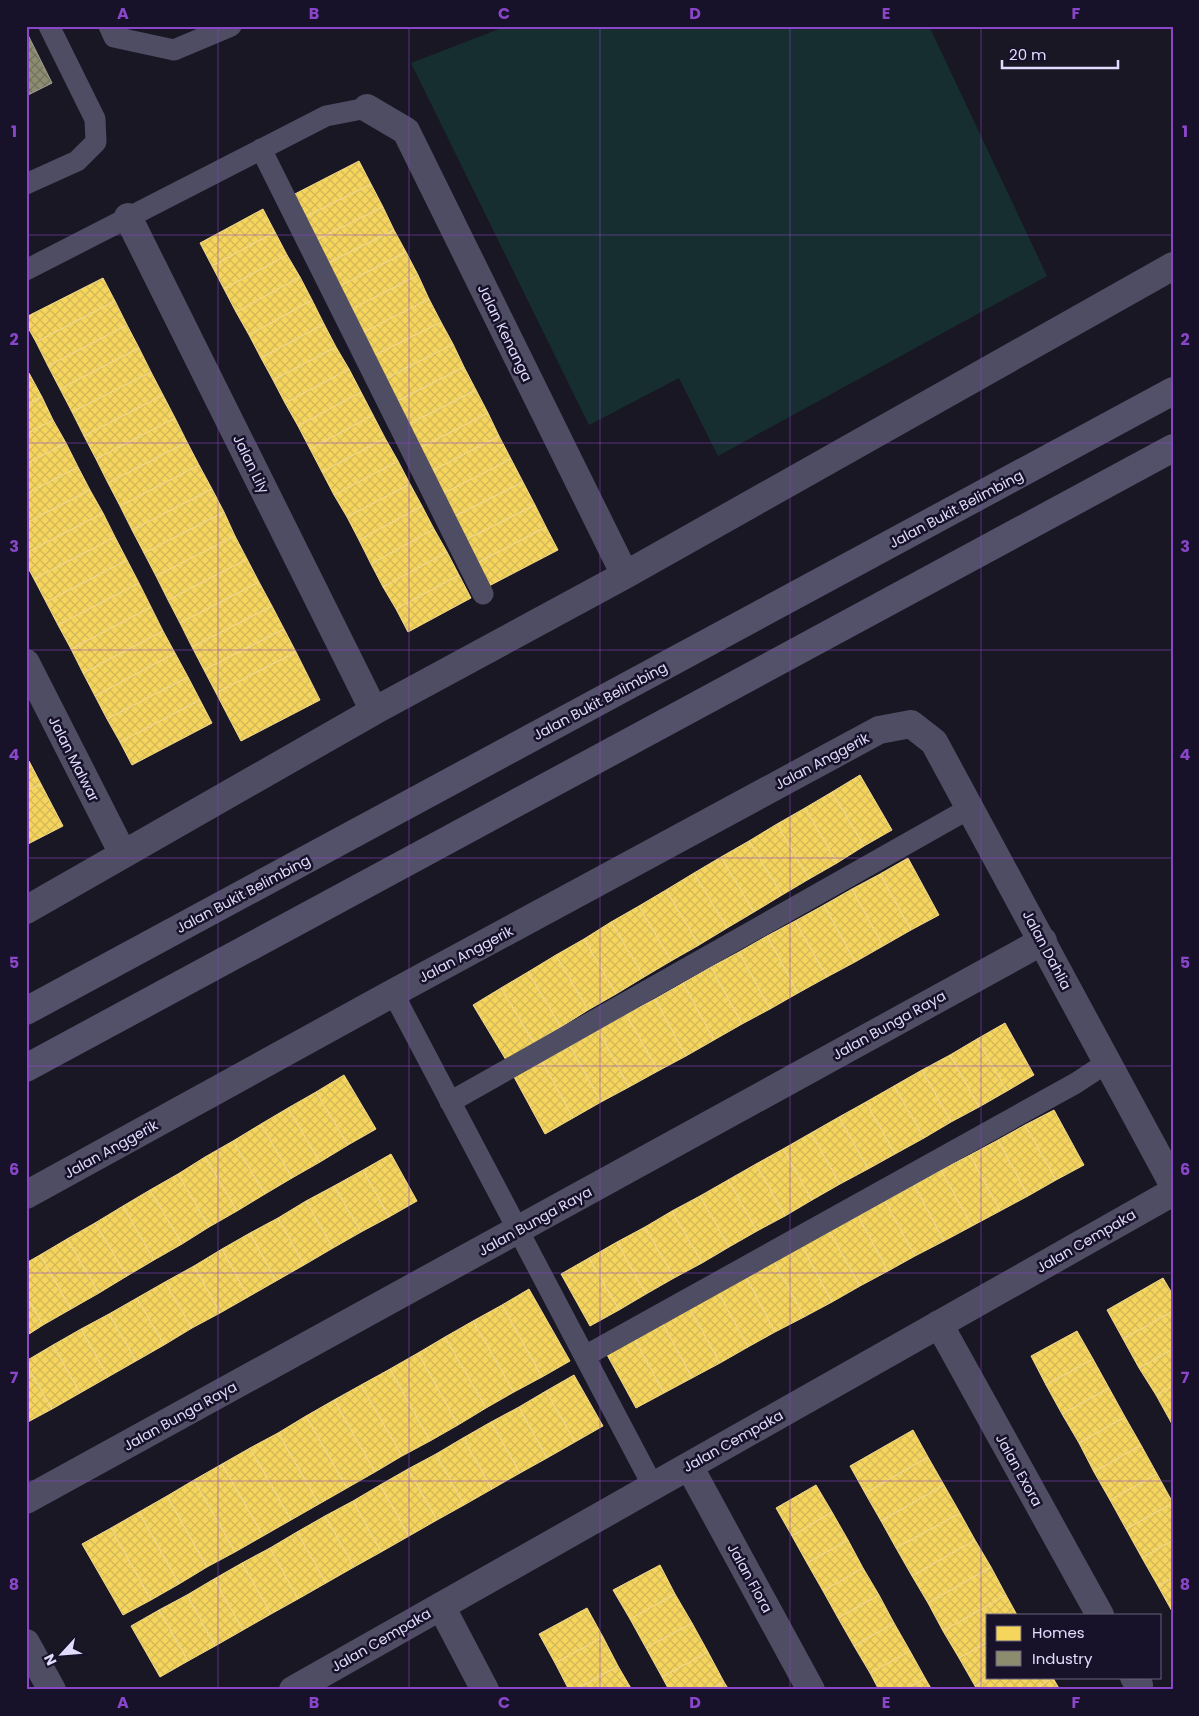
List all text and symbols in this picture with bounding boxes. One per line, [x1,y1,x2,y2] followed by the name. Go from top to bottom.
[117,2,129,25] text: A
[309,2,319,25] text: B
[498,2,510,25] text: C
[689,2,701,25] text: D
[882,2,890,25] text: E
[1072,2,1081,25] text: F
[1002,38,1118,70] scale bar
[1009,44,1047,65] text: 20 m
[11,120,17,143] text: 1
[1182,120,1188,143] text: 1
[473,281,537,385] street label: Jalan Kenanga
[9,328,19,351] text: 2
[1180,328,1190,351] text: 2
[228,431,274,497] street label: Jalan Lily
[885,465,1027,553] street label: Jalan Bukit Belimbing
[9,535,19,558] text: 3
[1180,535,1190,558] text: 3
[529,657,671,745] street label: Jalan Bukit Belimbing
[44,713,104,805] street label: Jalan Malwar
[771,727,873,794] street label: Jalan Anggerik
[9,743,20,766] text: 4
[1180,743,1191,766] text: 4
[172,850,314,938] street label: Jalan Bukit Belimbing
[1018,907,1076,993] street label: Jalan Dahlia
[415,920,517,987] street label: Jalan Anggerik
[9,951,19,974] text: 5
[1180,951,1190,974] text: 5
[829,985,949,1065] street label: Jalan Bunga Raya
[61,1115,162,1183] street label: Jalan Anggerik
[9,1158,19,1181] text: 6
[1180,1158,1190,1181] text: 6
[475,1181,595,1261] street label: Jalan Bunga Raya
[1033,1204,1139,1278] street label: Jalan Cempaka
[10,1366,19,1389] text: 7
[1181,1366,1190,1389] text: 7
[120,1376,240,1456] street label: Jalan Bunga Raya
[679,1405,787,1477] street label: Jalan Cempaka
[991,1430,1047,1510] street label: Jalan Exora
[723,1540,777,1616] street label: Jalan Flora
[9,1573,19,1596] text: 8
[1180,1573,1190,1596] text: 8
[328,1603,434,1677] street label: Jalan Cempaka
[986,1614,1162,1678] legend
[1032,1622,1085,1643] text: Homes
[38,1628,88,1678] north arrow
[1032,1648,1093,1669] text: Industry
[39,1651,62,1669] text: N
[117,1691,129,1714] text: A
[309,1691,319,1714] text: B
[498,1691,510,1714] text: C
[689,1691,701,1714] text: D
[882,1691,890,1714] text: E
[1072,1691,1081,1714] text: F

